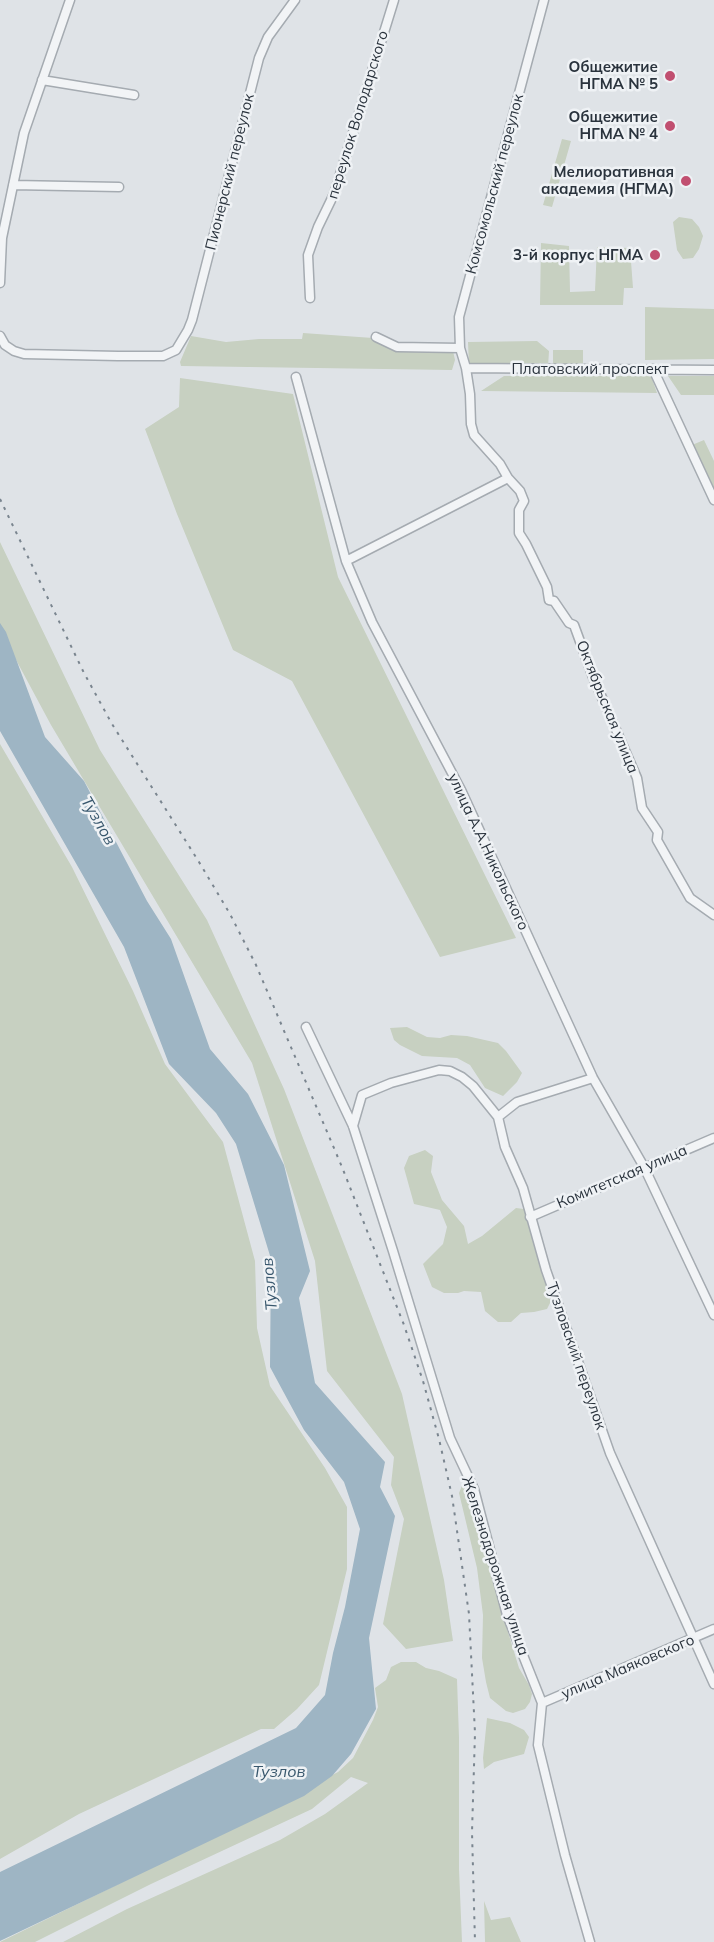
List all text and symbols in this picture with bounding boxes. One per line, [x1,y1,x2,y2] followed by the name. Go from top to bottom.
[324,29,392,201] street label: переулок Володарского
[569,58,658,93] place label: Общежитие НГМА № 5
[663,69,677,83] marker: Общежитие НГМА № 5
[202,92,258,252] street label: Пионерский переулок
[462,92,528,276] street label: Комсомольский переулок
[569,108,658,143] place label: Общежитие НГМА № 4
[663,119,677,133] marker: Общежитие НГМА № 4
[541,163,674,198] place label: Мелиоративная академия (НГМА)
[679,174,693,188] marker: Мелиоративная академия (НГМА)
[513,246,643,264] place label: 3-й корпус НГМА
[648,248,662,262] marker: 3-й корпус НГМА
[511,360,669,378] street label: Платовский проспект
[572,638,642,776] street label: Октябрьская улица
[444,771,532,933] street label: улица А.А.Никольского
[76,793,120,849] water label: Тузлов
[554,1141,690,1213] street label: Комитетская улица
[258,1257,282,1311] water label: Тузлов
[542,1280,610,1432] street label: Тузловский переулок
[457,1474,533,1658] street label: Железнодорожная улица
[559,1631,697,1703] street label: улица Маяковского
[253,1762,305,1782] water label: Тузлов

